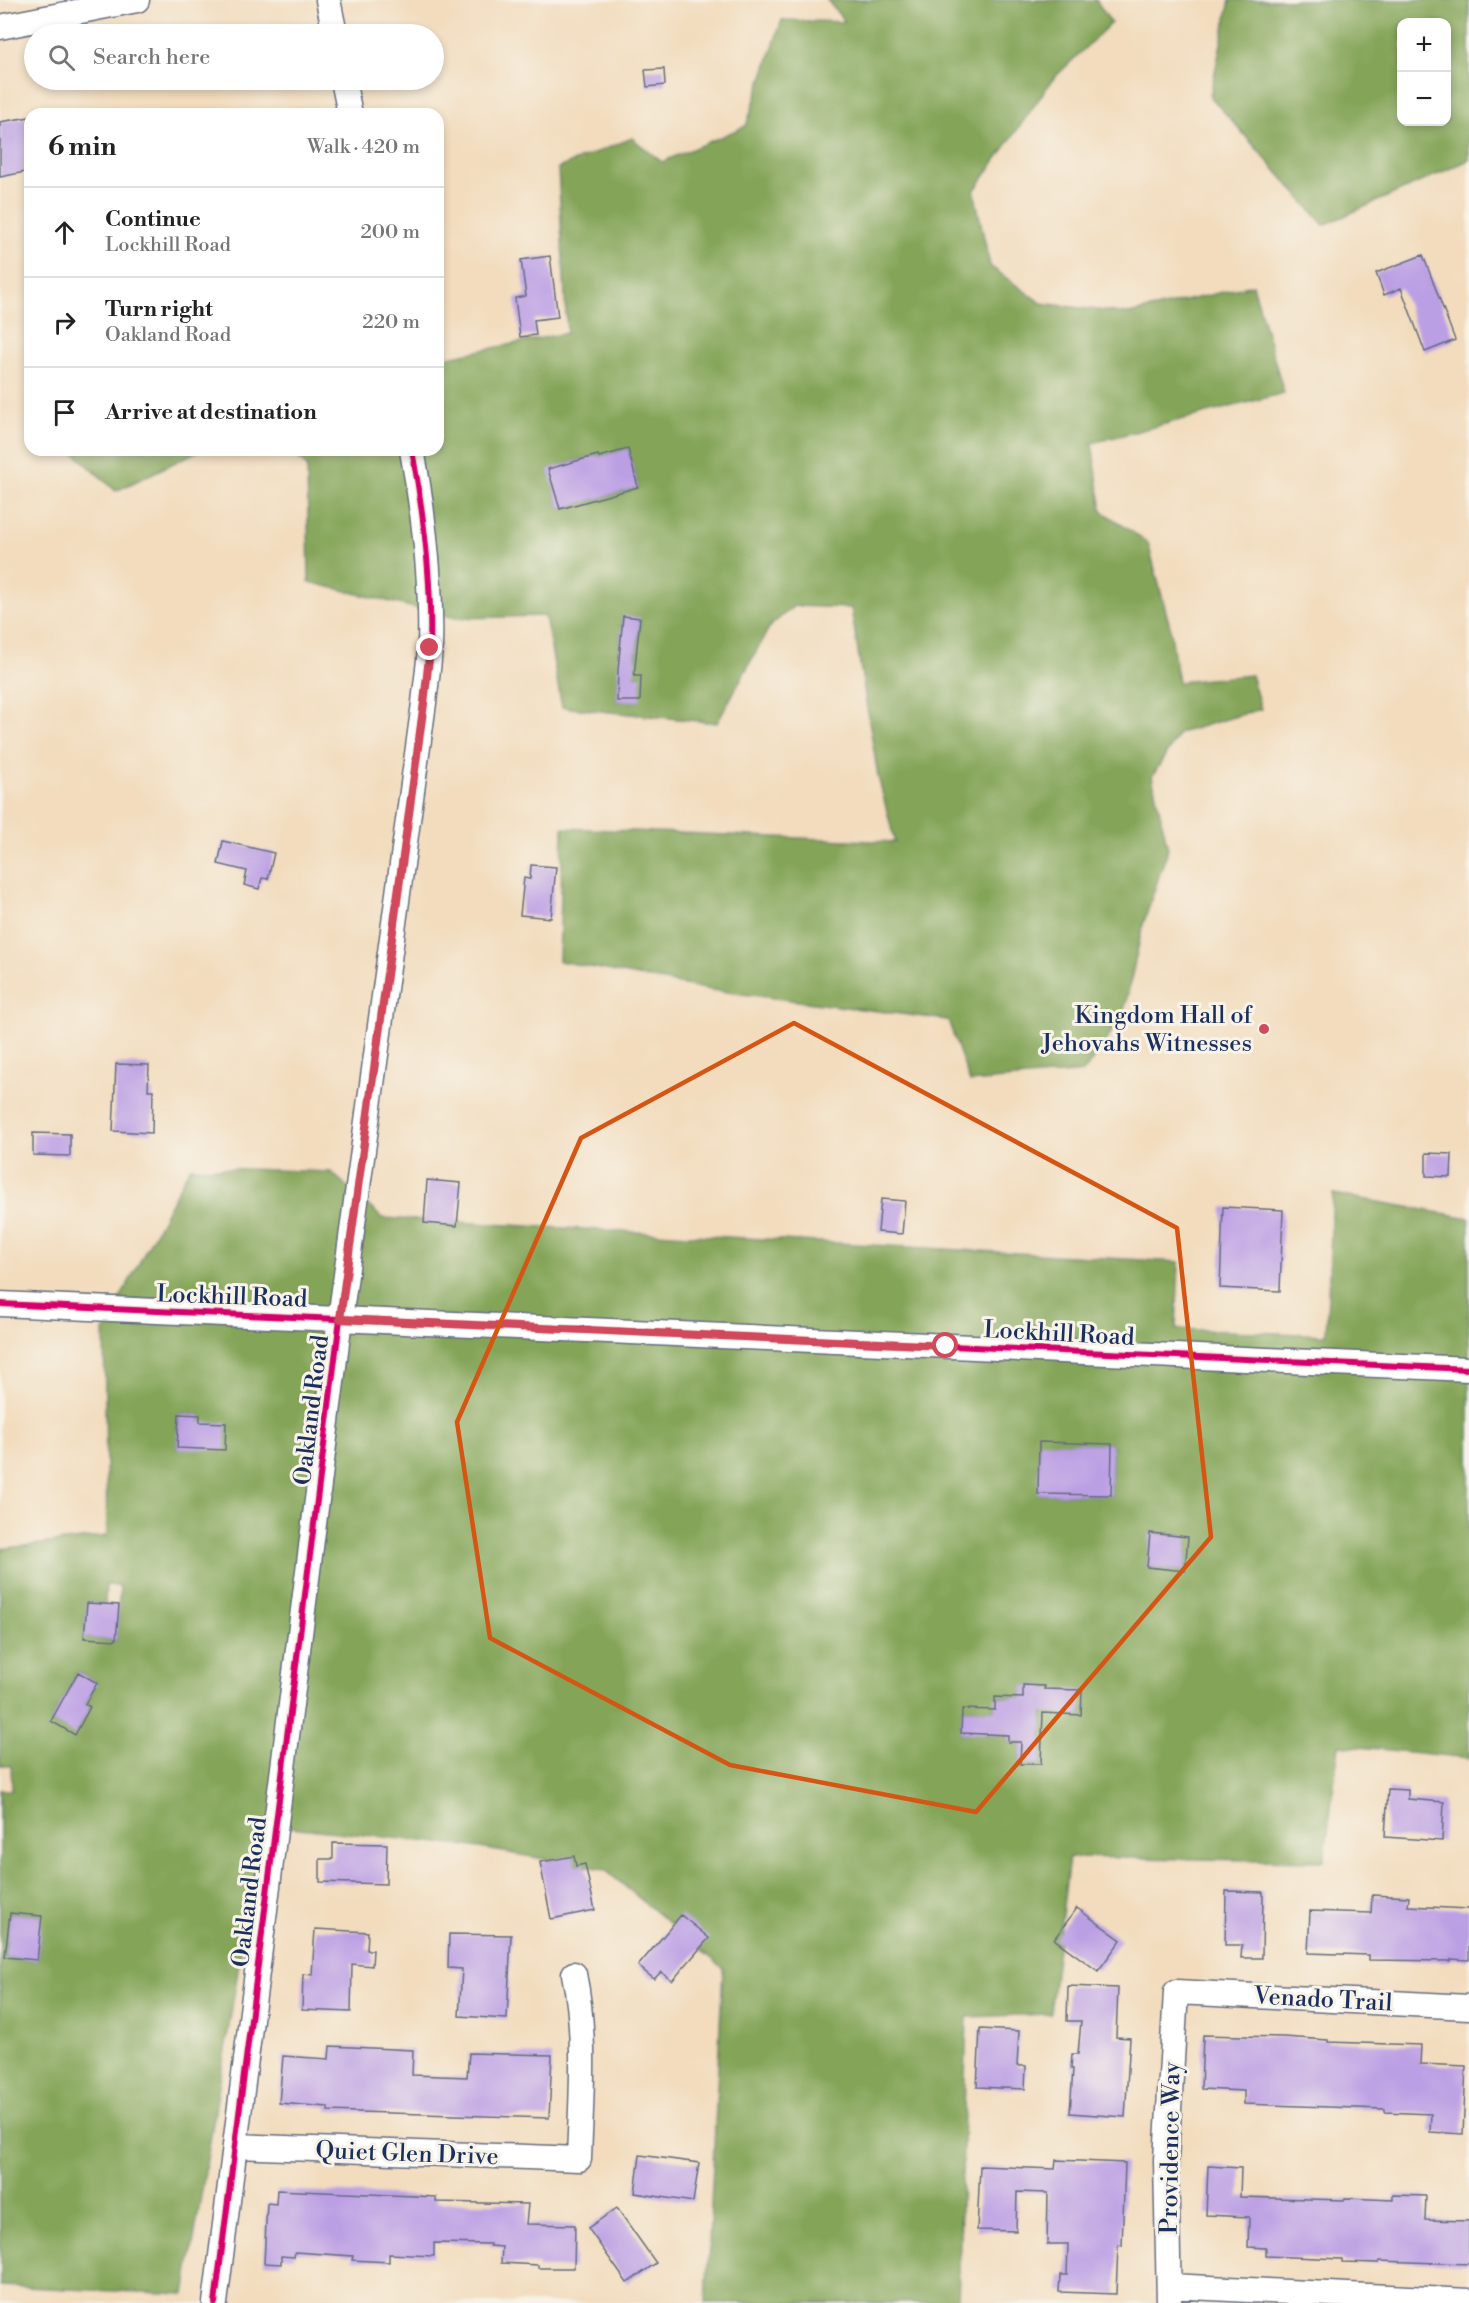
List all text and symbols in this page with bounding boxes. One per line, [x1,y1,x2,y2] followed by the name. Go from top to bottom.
[1397,18,1451,126] map controls
[1397,18,1451,72] button: +
[24,24,444,90] search box
[45,41,78,74] icon: search
[93,44,210,71] text: Search here
[1397,72,1451,126] button: −
[48,131,116,163] text: 6 min
[307,135,420,160] text: Walk · 420 m
[105,206,201,233] text: Continue
[48,216,81,249] icon: ahead
[360,220,420,245] text: 200 m
[105,233,231,258] text: Lockhill Road
[105,296,213,323] text: Turn right
[48,306,81,339] icon: right
[362,310,420,335] text: 220 m
[105,323,231,348] text: Oakland Road
[48,396,81,429] icon: arrive
[105,399,317,426] text: Arrive at destination
[416,634,442,660] route end
[1040,1001,1253,1059] place label: Kingdom Hall of Jehovahs Witnesses
[1257,1022,1271,1036] marker: Kingdom Hall of Jehovahs Witnesses
[156,1279,308,1315] street label: Lockhill Road
[983,1315,1136,1353] street label: Lockhill Road
[932,1332,958,1358] route start
[288,1333,336,1487] street label: Oakland Road
[226,1815,274,1969] street label: Oakland Road
[1252,1981,1393,2019] street label: Venado Trail
[1154,2061,1188,2235] street label: Providence Way
[315,2136,499,2172] street label: Quiet Glen Drive

